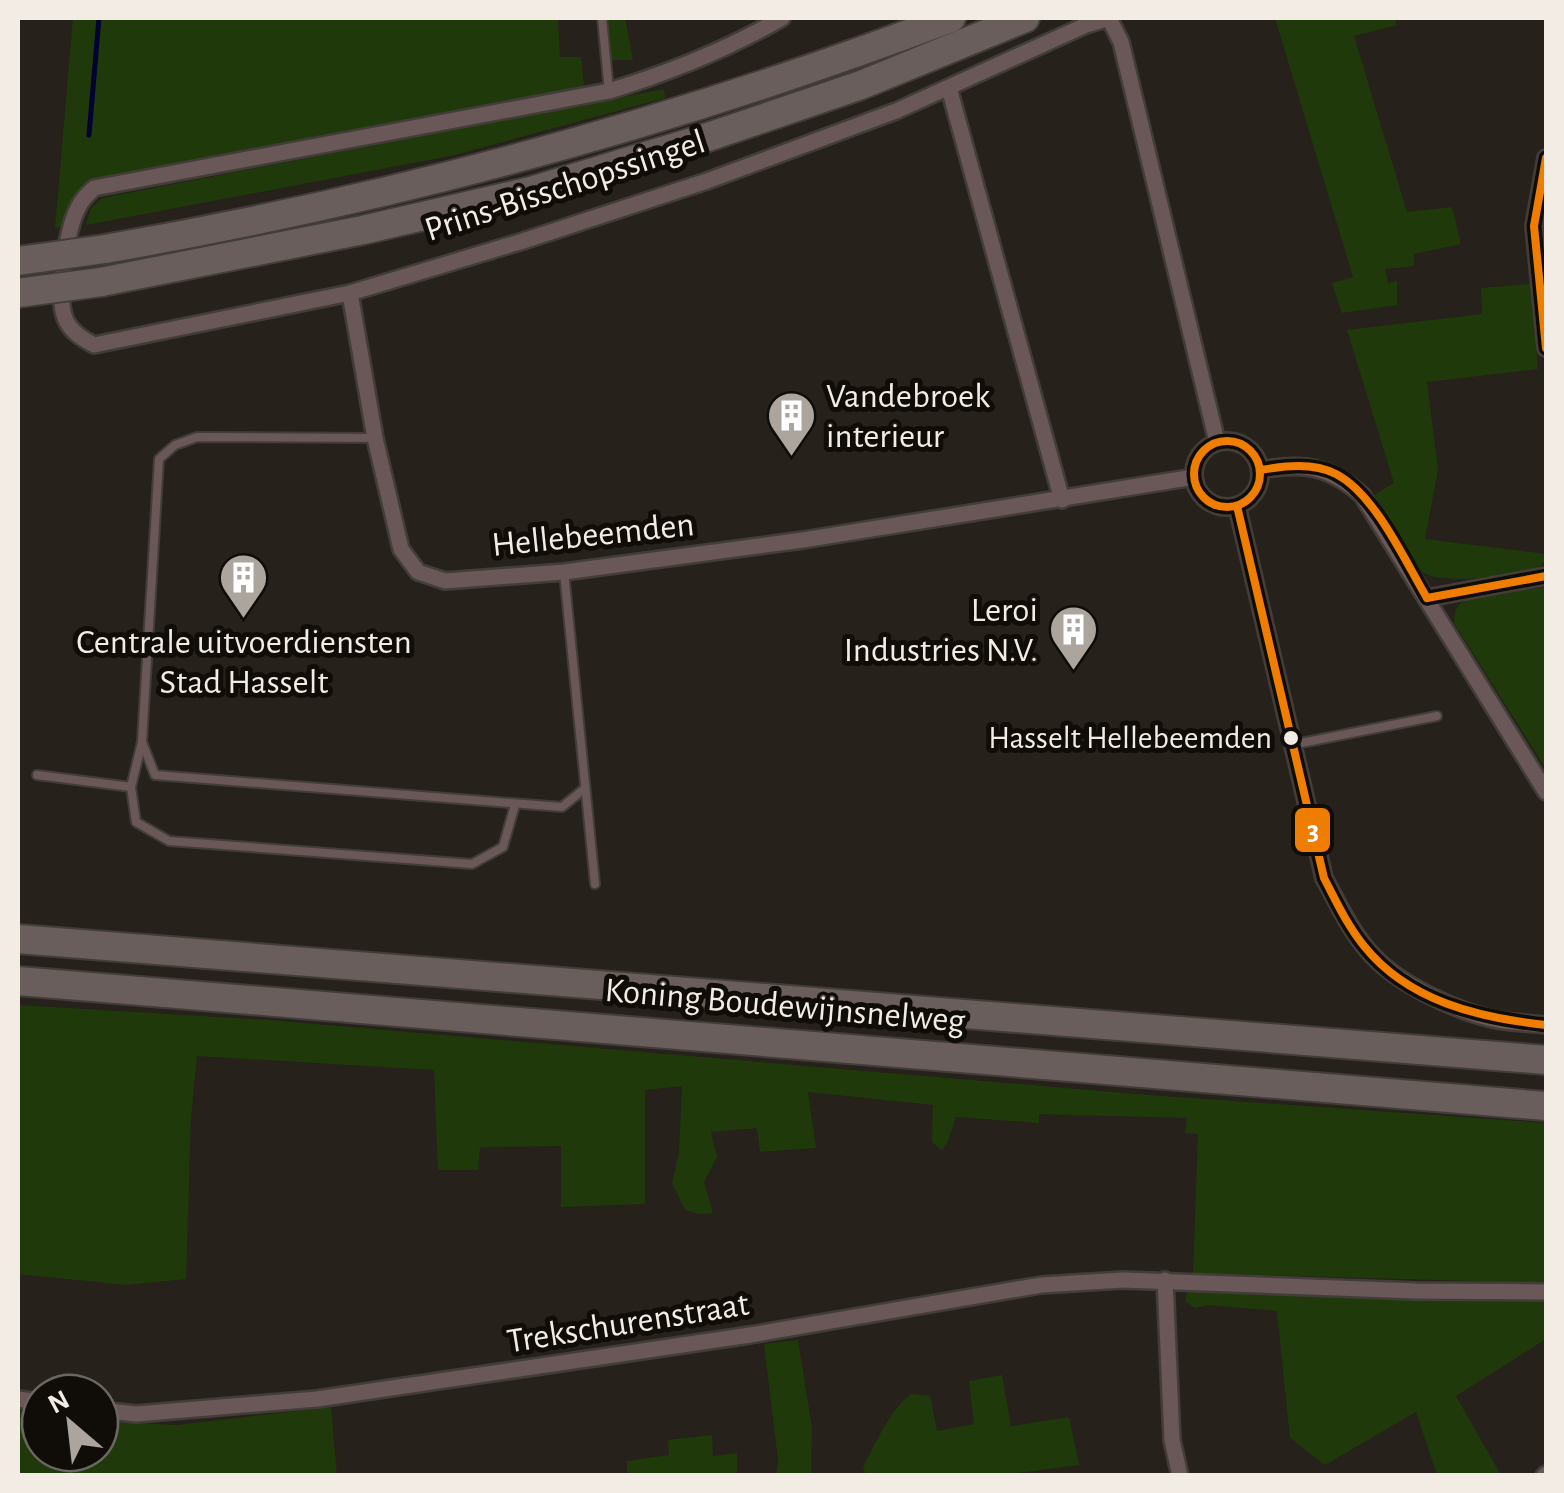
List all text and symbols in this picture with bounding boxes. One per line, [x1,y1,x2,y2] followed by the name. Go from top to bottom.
[421,124,709,248] street label: Prins-Bisschopssingel
[826,379,990,454] place label: Vandebroek interieur
[765,390,817,458] building icon: Vandebroek interieur
[490,507,696,563] street label: Hellebeemden
[218,552,270,620] building icon: Centrale uitvoerdiensten Stad Hasselt
[844,593,1038,668] place label: Leroi Industries N.V.
[1047,604,1099,672] building icon: Leroi Industries N.V.
[76,625,412,700] place label: Centrale uitvoerdiensten Stad Hasselt
[988,722,1272,754] place label: Hasselt Hellebeemden
[1281,728,1301,748] marker: Hasselt Hellebeemden
[1293,806,1332,854] line badge: 3
[1307,817,1319,845] text: 3
[603,973,967,1039] street label: Koning Boudewijnsnelweg
[505,1287,751,1359] street label: Trekschurenstraat
[20,1373,120,1473] north arrow
[44,1386,74,1420] text: N

